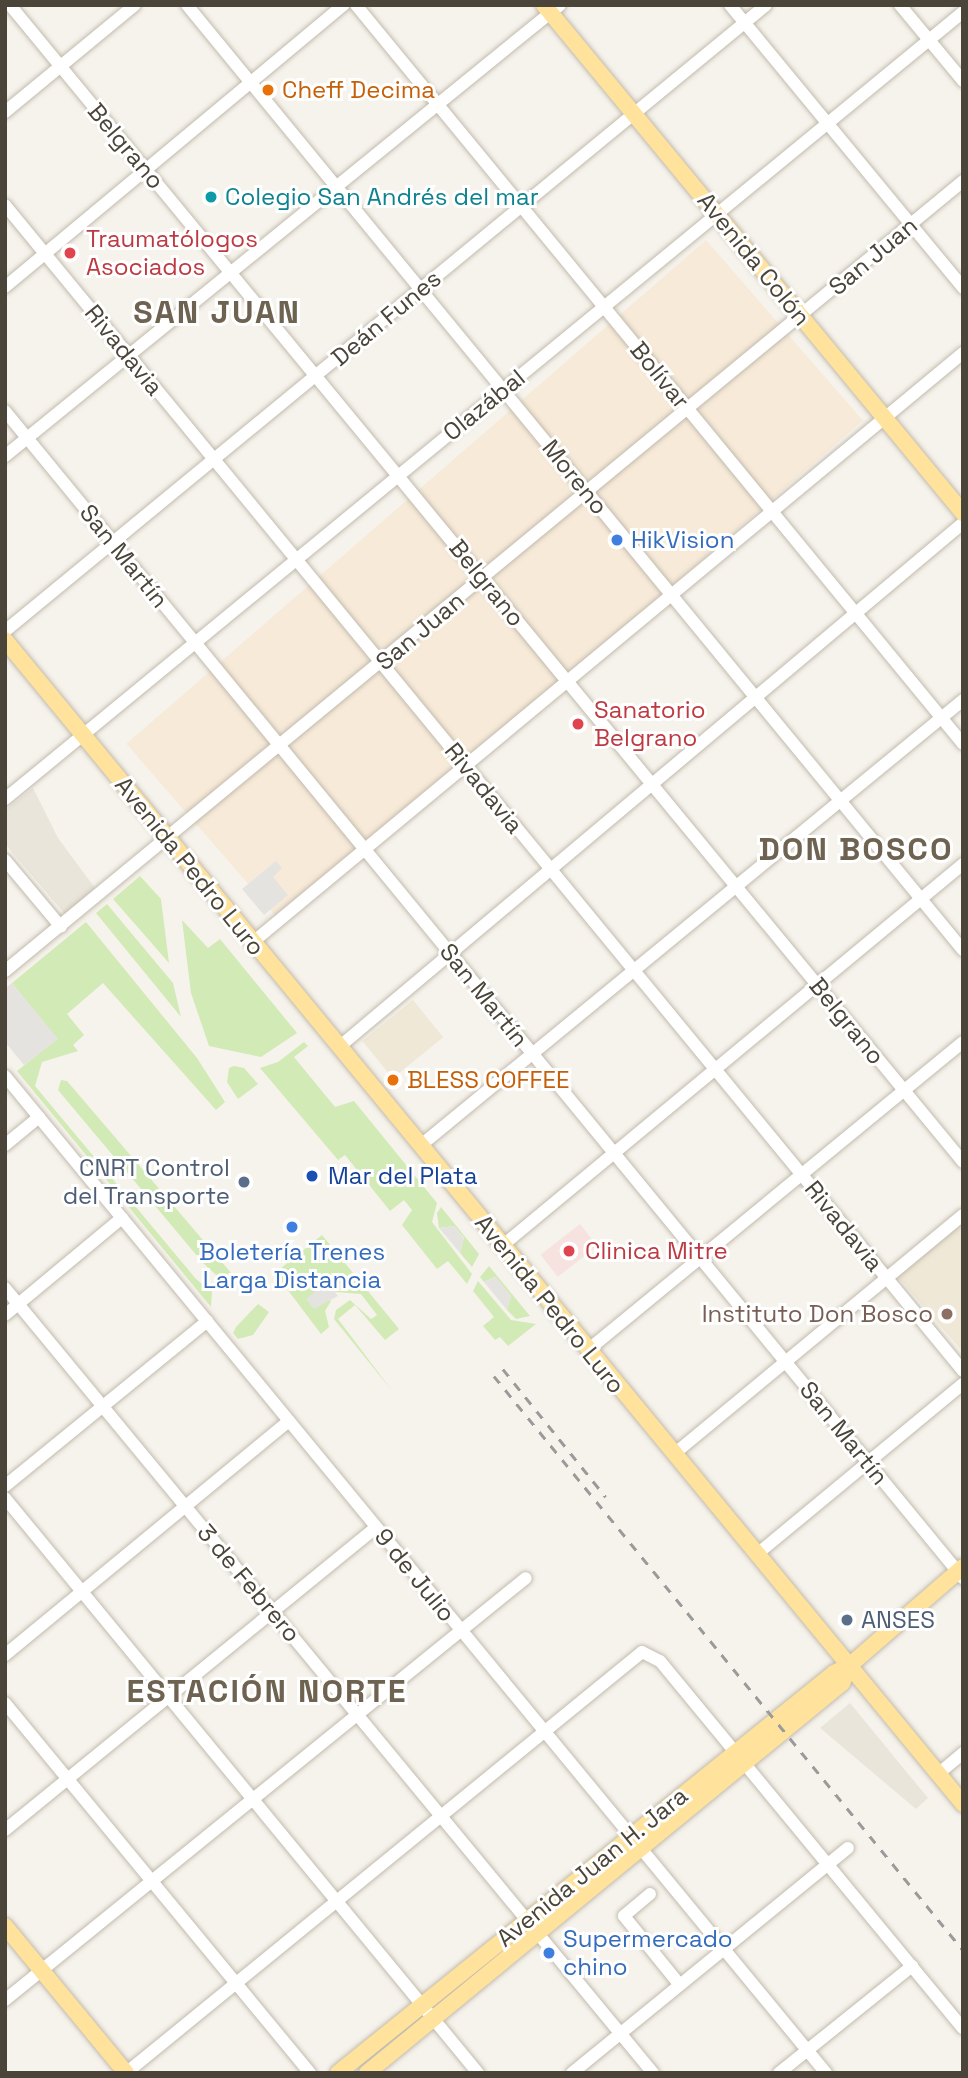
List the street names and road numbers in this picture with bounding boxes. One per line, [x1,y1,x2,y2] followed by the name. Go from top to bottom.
[82,97,170,195] street label: Belgrano
[692,187,816,331] street label: Avenida Colón
[823,211,923,301] street label: San Juan
[325,264,447,372] street label: Deán Funes
[79,299,169,401] street label: Rivadavia
[624,336,696,414] street label: Bolívar
[437,363,531,447] street label: Olazábal
[536,434,614,520] street label: Moreno
[74,499,174,613] street label: San Martín
[443,534,531,632] street label: Belgrano
[370,586,470,676] street label: San Juan
[439,737,529,839] street label: Rivadavia
[109,771,271,961] street label: Avenida Pedro Luro
[434,938,534,1052] street label: San Martín
[803,972,891,1070] street label: Belgrano
[799,1175,889,1277] street label: Rivadavia
[469,1209,631,1399] street label: Avenida Pedro Luro
[794,1376,894,1490] street label: San Martín
[191,1518,307,1648] street label: 3 de Febrero
[369,1523,461,1627] street label: 9 de Julio
[490,1781,694,1953] street label: Avenida Juan H. Jara

